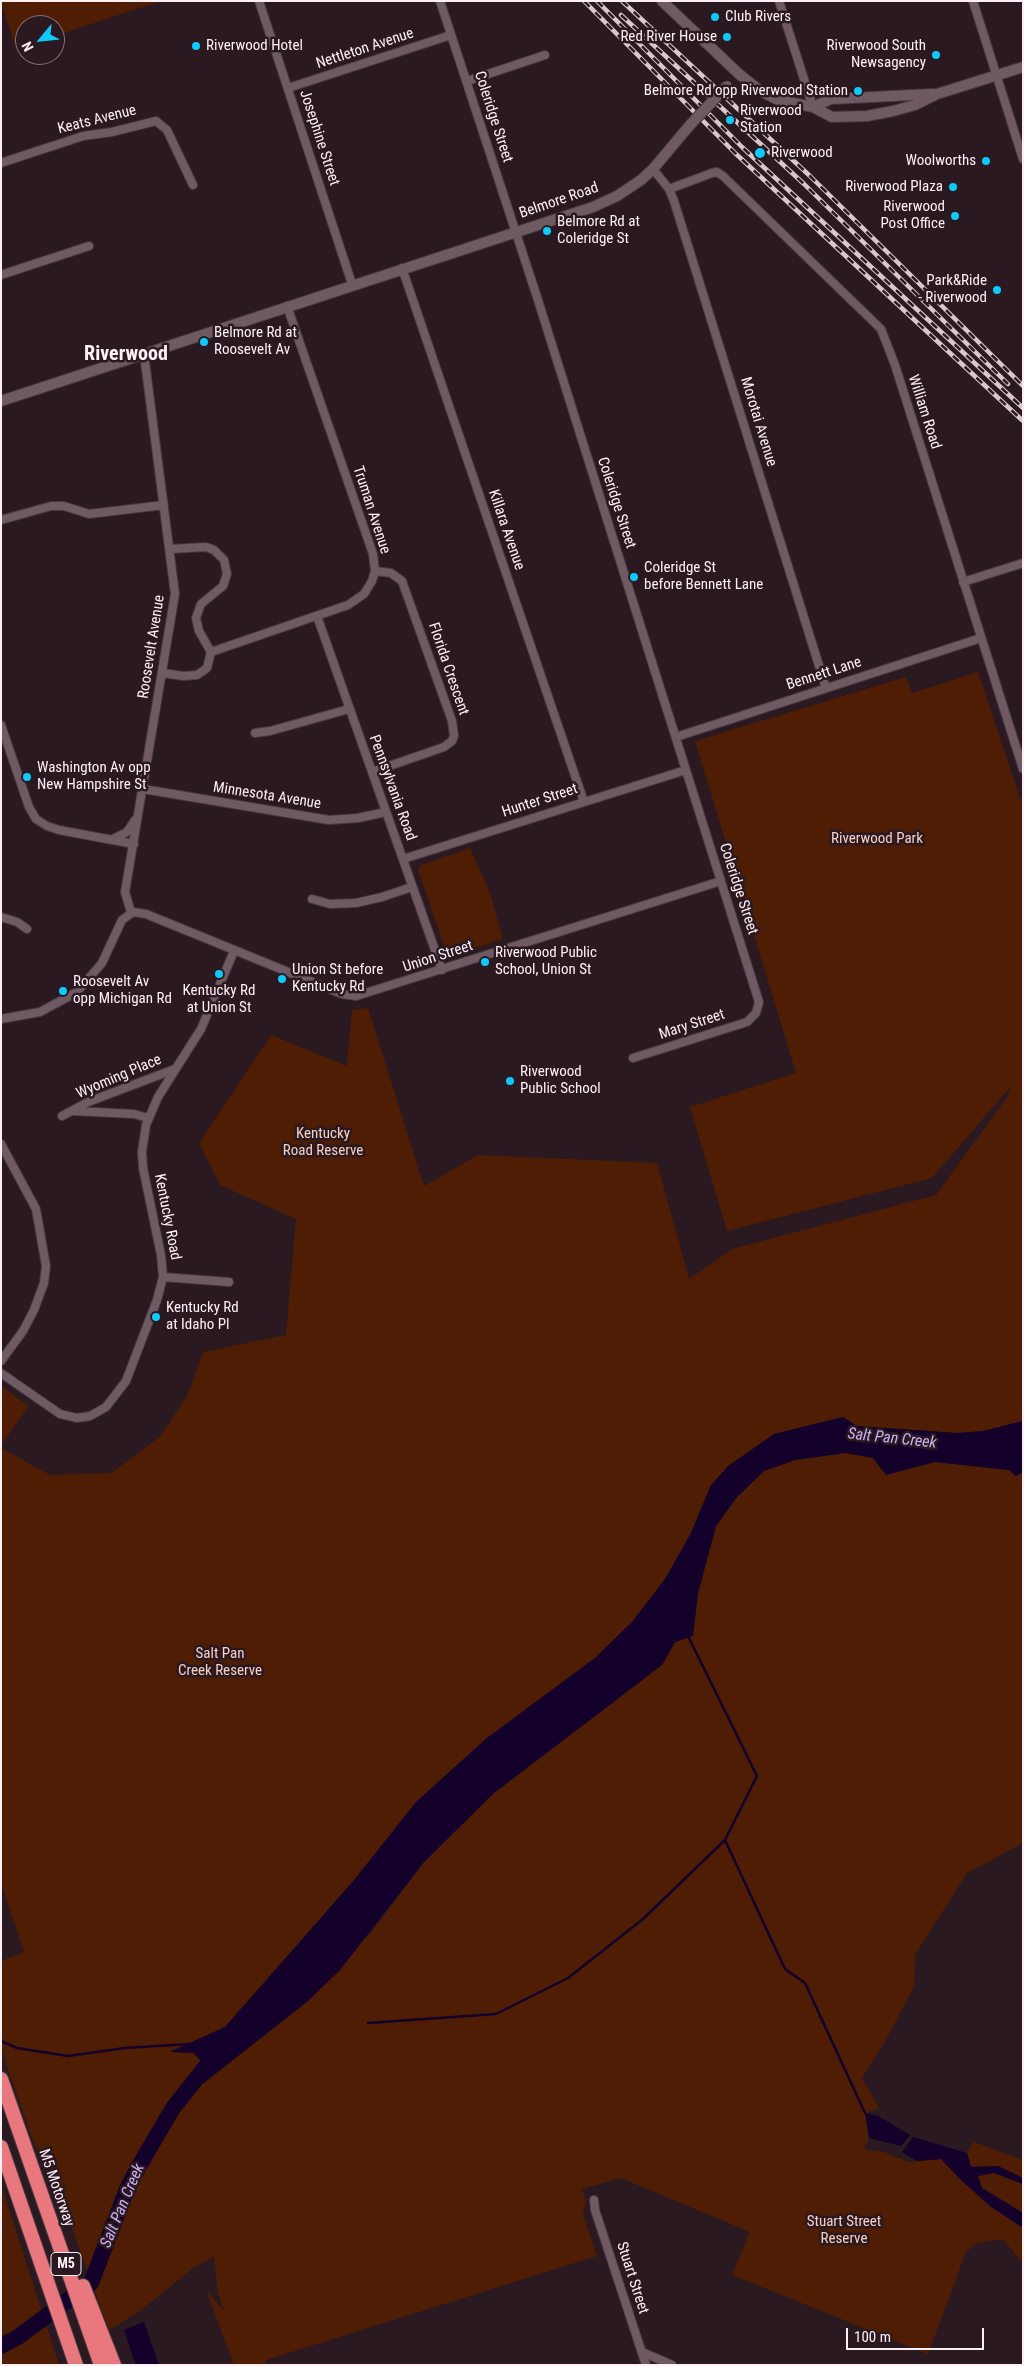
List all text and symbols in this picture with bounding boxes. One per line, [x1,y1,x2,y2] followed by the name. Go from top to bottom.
[725,8,791,26] place label: Club Rivers
[709,11,721,23] marker: Club Rivers
[15,15,65,65] north arrow
[314,25,416,73] street label: Nettleton Avenue
[620,28,717,46] place label: Red River House
[721,31,733,43] marker: Red River House
[206,37,303,55] place label: Riverwood Hotel
[827,37,926,72] place label: Riverwood South Newsagency
[19,39,37,54] text: N
[190,40,202,52] marker: Riverwood Hotel
[930,49,942,61] marker: Riverwood South Newsagency
[470,69,516,165] street label: Coleridge Street
[644,82,848,100] place label: Belmore Rd opp Riverwood Station
[852,85,864,97] marker: Belmore Rd opp Riverwood Station
[295,88,343,188] street label: Josephine Street
[56,102,138,138] street label: Keats Avenue
[740,102,802,137] place label: Riverwood Station
[724,114,736,126] marker: Riverwood Station
[771,144,833,162] place label: Riverwood
[753,146,767,160] marker: Riverwood
[906,152,976,170] place label: Woolworths
[980,155,992,167] marker: Woolworths
[845,178,943,196] place label: Riverwood Plaza
[517,179,601,223] street label: Belmore Road
[947,181,959,193] marker: Riverwood Plaza
[880,198,945,233] place label: Riverwood Post Office
[949,210,961,222] marker: Riverwood Post Office
[557,213,640,248] place label: Belmore Rd at Coleridge St
[541,225,553,237] marker: Belmore Rd at Coleridge St
[918,272,987,307] place label: Park&Ride - Riverwood
[991,284,1003,296] marker: Park&Ride - Riverwood
[214,324,297,359] place label: Belmore Rd at Roosevelt Av
[198,336,210,348] marker: Belmore Rd at Roosevelt Av
[84,343,168,367] district label: Riverwood
[904,372,944,452] street label: William Road
[736,375,780,469] street label: Morotai Avenue
[593,455,639,551] street label: Coleridge Street
[348,464,394,556] street label: Truman Avenue
[484,487,528,573] street label: Killara Avenue
[644,559,763,594] place label: Coleridge St before Bennett Lane
[628,571,640,583] marker: Coleridge St before Bennett Lane
[135,594,169,700] street label: Roosevelt Avenue
[424,620,472,718] street label: Florida Crescent
[784,653,864,695] street label: Bennett Lane
[365,733,419,843] street label: Pennsylvania Road
[37,759,151,794] place label: Washington Av opp New Hampshire St
[21,771,33,783] marker: Washington Av opp New Hampshire St
[212,779,322,813] street label: Minnesota Avenue
[500,780,580,822] street label: Hunter Street
[831,830,923,848] park label: Riverwood Park
[715,841,761,937] street label: Coleridge Street
[401,937,475,977] street label: Union Street
[495,944,597,979] place label: Riverwood Public School, Union St
[479,956,491,968] marker: Riverwood Public School, Union St
[292,961,383,996] place label: Union St before Kentucky Rd
[213,968,225,980] marker: Kentucky Rd at Union St
[73,973,172,1008] place label: Roosevelt Av opp Michigan Rd
[276,973,288,985] marker: Union St before Kentucky Rd
[183,982,255,1017] place label: Kentucky Rd at Union St
[57,985,69,997] marker: Roosevelt Av opp Michigan Rd
[657,1006,727,1044] street label: Mary Street
[74,1051,164,1103] street label: Wyoming Place
[520,1063,601,1098] place label: Riverwood Public School
[504,1075,516,1087] marker: Riverwood Public School
[283,1125,363,1160] park label: Kentucky Road Reserve
[150,1172,184,1262] street label: Kentucky Road
[166,1299,239,1334] place label: Kentucky Rd at Idaho Pl
[150,1311,162,1323] marker: Kentucky Rd at Idaho Pl
[847,1425,937,1453] water label: Salt Pan Creek
[178,1645,262,1680] park label: Salt Pan Creek Reserve
[34,2147,78,2229] street label: M5 Motorway
[97,2161,149,2251] water label: Salt Pan Creek
[807,2213,881,2248] park label: Stuart Street Reserve
[612,2240,652,2316] street label: Stuart Street
[51,2252,81,2276] road number: M5
[849,2318,986,2350] scale bar
[854,2328,891,2346] text: 100 m

